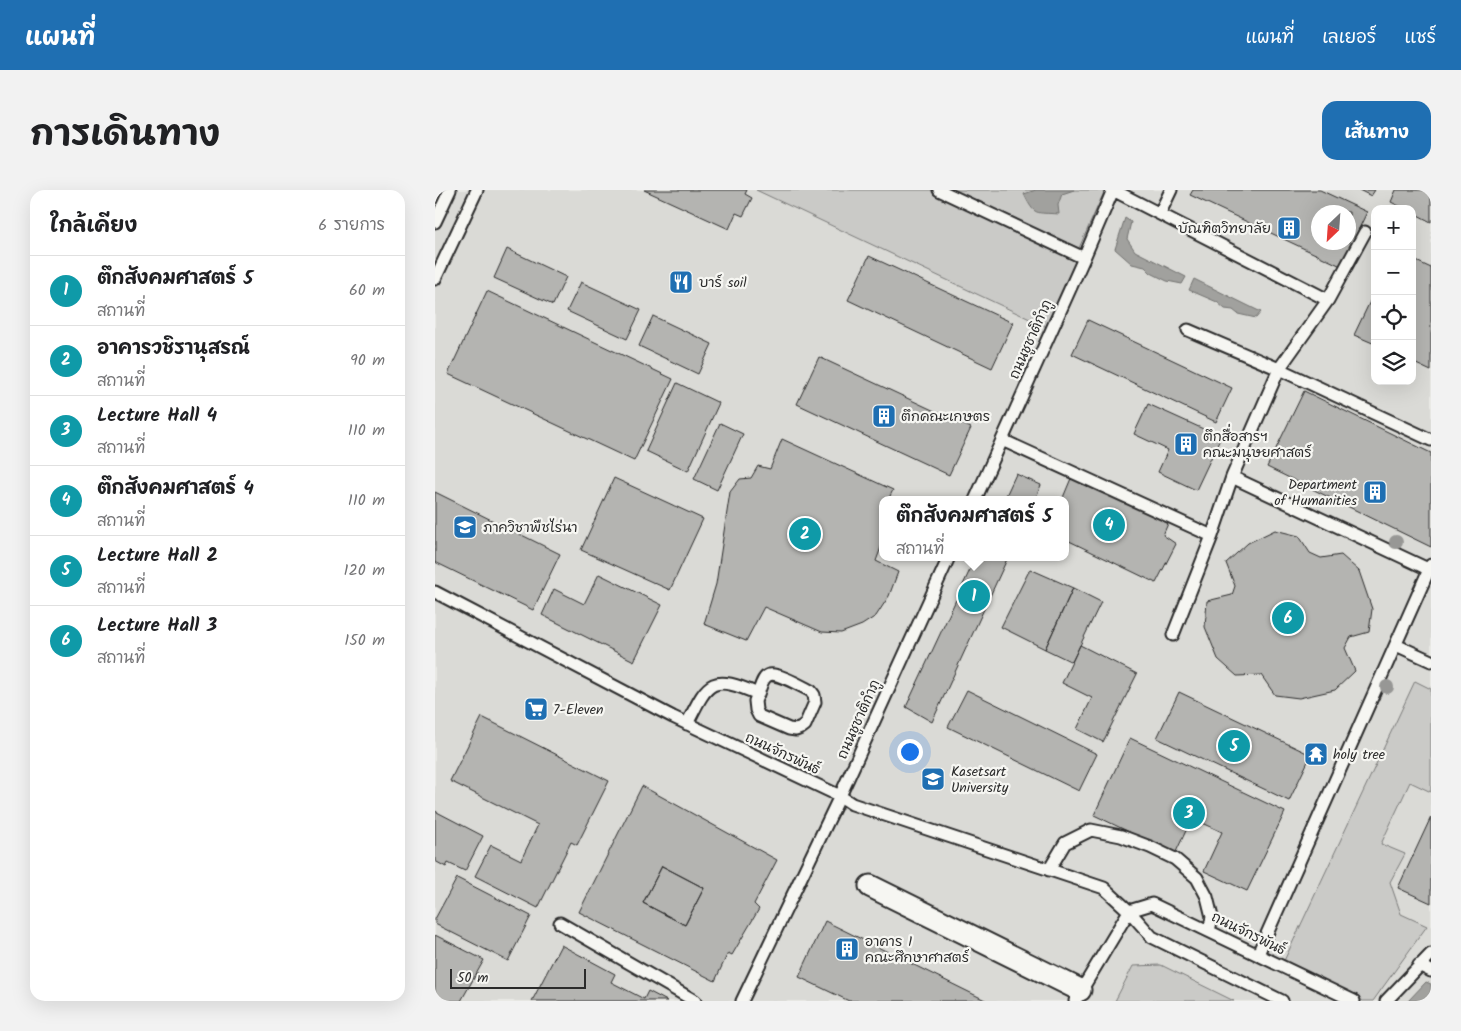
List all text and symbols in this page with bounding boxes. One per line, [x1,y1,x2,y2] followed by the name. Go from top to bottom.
[25,19,95,58] text: แผนที่
[1246,24,1294,53] text: แผนที่
[1322,24,1376,53] text: เลเยอร์
[1404,24,1436,53] text: แชร์
[1322,101,1431,160] button: เส้นทาง
[30,108,220,164] text: การเดินทาง
[1311,205,1356,250] north arrow
[1371,205,1416,385] map controls
[1371,205,1416,250] button: +
[50,210,137,243] text: ใกล้เคียง
[318,213,385,238] text: 6 รายการ
[1276,215,1302,241] building icon: บัณฑิตวิทยาลัย
[1178,218,1271,240] place label: บัณฑิตวิทยาลัย
[1371,250,1416,295] button: −
[97,264,253,294] text: ตึกสังคมศาสตร์ 5
[668,269,694,295] restaurant icon: บาร์ soil
[699,272,747,294] place label: บาร์ soil
[64,278,68,303] text: 1
[349,278,385,303] text: 60 m
[1371,295,1416,340] button: locate
[1004,296,1058,383] street label: ถนนชูชาติกำภู
[97,299,145,324] text: สถานที่
[97,334,250,364] text: อาคารวชิรานุสรณ์
[1371,340,1416,385] button: layers
[61,348,71,373] text: 2
[350,348,385,373] text: 90 m
[97,369,145,394] text: สถานที่
[97,401,217,431] text: Lecture Hall 4
[871,403,897,429] building icon: ตึกคณะเกษตร
[901,406,990,428] place label: ตึกคณะเกษตร
[62,418,70,443] text: 3
[348,418,385,443] text: 110 m
[1203,423,1312,464] place label: ตึกสื่อสารฯ คณะมนุษยศาสตร์
[1173,431,1199,457] building icon: ตึกสื่อสารฯ คณะมนุษยศาสตร์
[97,436,145,461] text: สถานที่
[97,474,254,504] text: ตึกสังคมศาสตร์ 4
[1274,474,1358,512] place label: Department of Humanities
[1362,479,1388,505] building icon: Department of Humanities
[62,488,70,513] text: 4
[348,488,385,513] text: 110 m
[879,496,1069,561] popup
[896,502,1052,532] text: ตึกสังคมศาสตร์ 5
[1093,506,1125,544] pin: 4
[97,509,145,534] text: สถานที่
[452,514,478,540] school or university icon: ภาควิชาพืชไร่นา
[789,515,821,553] pin: 2
[483,517,578,539] place label: ภาควิชาพืชไร่นา
[896,537,944,562] text: สถานที่
[97,541,218,571] text: Lecture Hall 2
[62,558,70,583] text: 5
[344,558,385,583] text: 120 m
[97,576,145,601] text: สถานที่
[958,577,990,615] pin: 1
[1272,599,1304,637] pin: 6
[97,611,217,641] text: Lecture Hall 3
[62,628,70,653] text: 6
[344,628,385,653] text: 150 m
[97,646,145,671] text: สถานที่
[832,676,886,763] street label: ถนนชูชาติกำภู
[523,696,549,722] supermarket icon: 7-Eleven
[553,699,603,721] place label: 7-Eleven
[741,727,824,781] street label: ถนนจักรพันธ์
[1218,727,1250,765] pin: 5
[897,739,923,765] your location
[1303,741,1329,767] temple icon: holy tree
[1333,744,1386,766] place label: holy tree
[951,761,1009,799] place label: Kasetsart University
[920,766,946,792] school or university icon: Kasetsart University
[1173,794,1205,832] pin: 3
[1207,906,1290,962] street label: ถนนจักรพันธ์
[865,931,970,969] place label: อาคาร 1 คณะศึกษาศาสตร์
[834,936,860,962] building icon: อาคาร 1 คณะศึกษาศาสตร์
[450,966,586,989] scale bar
[457,967,488,989] text: 50 m

